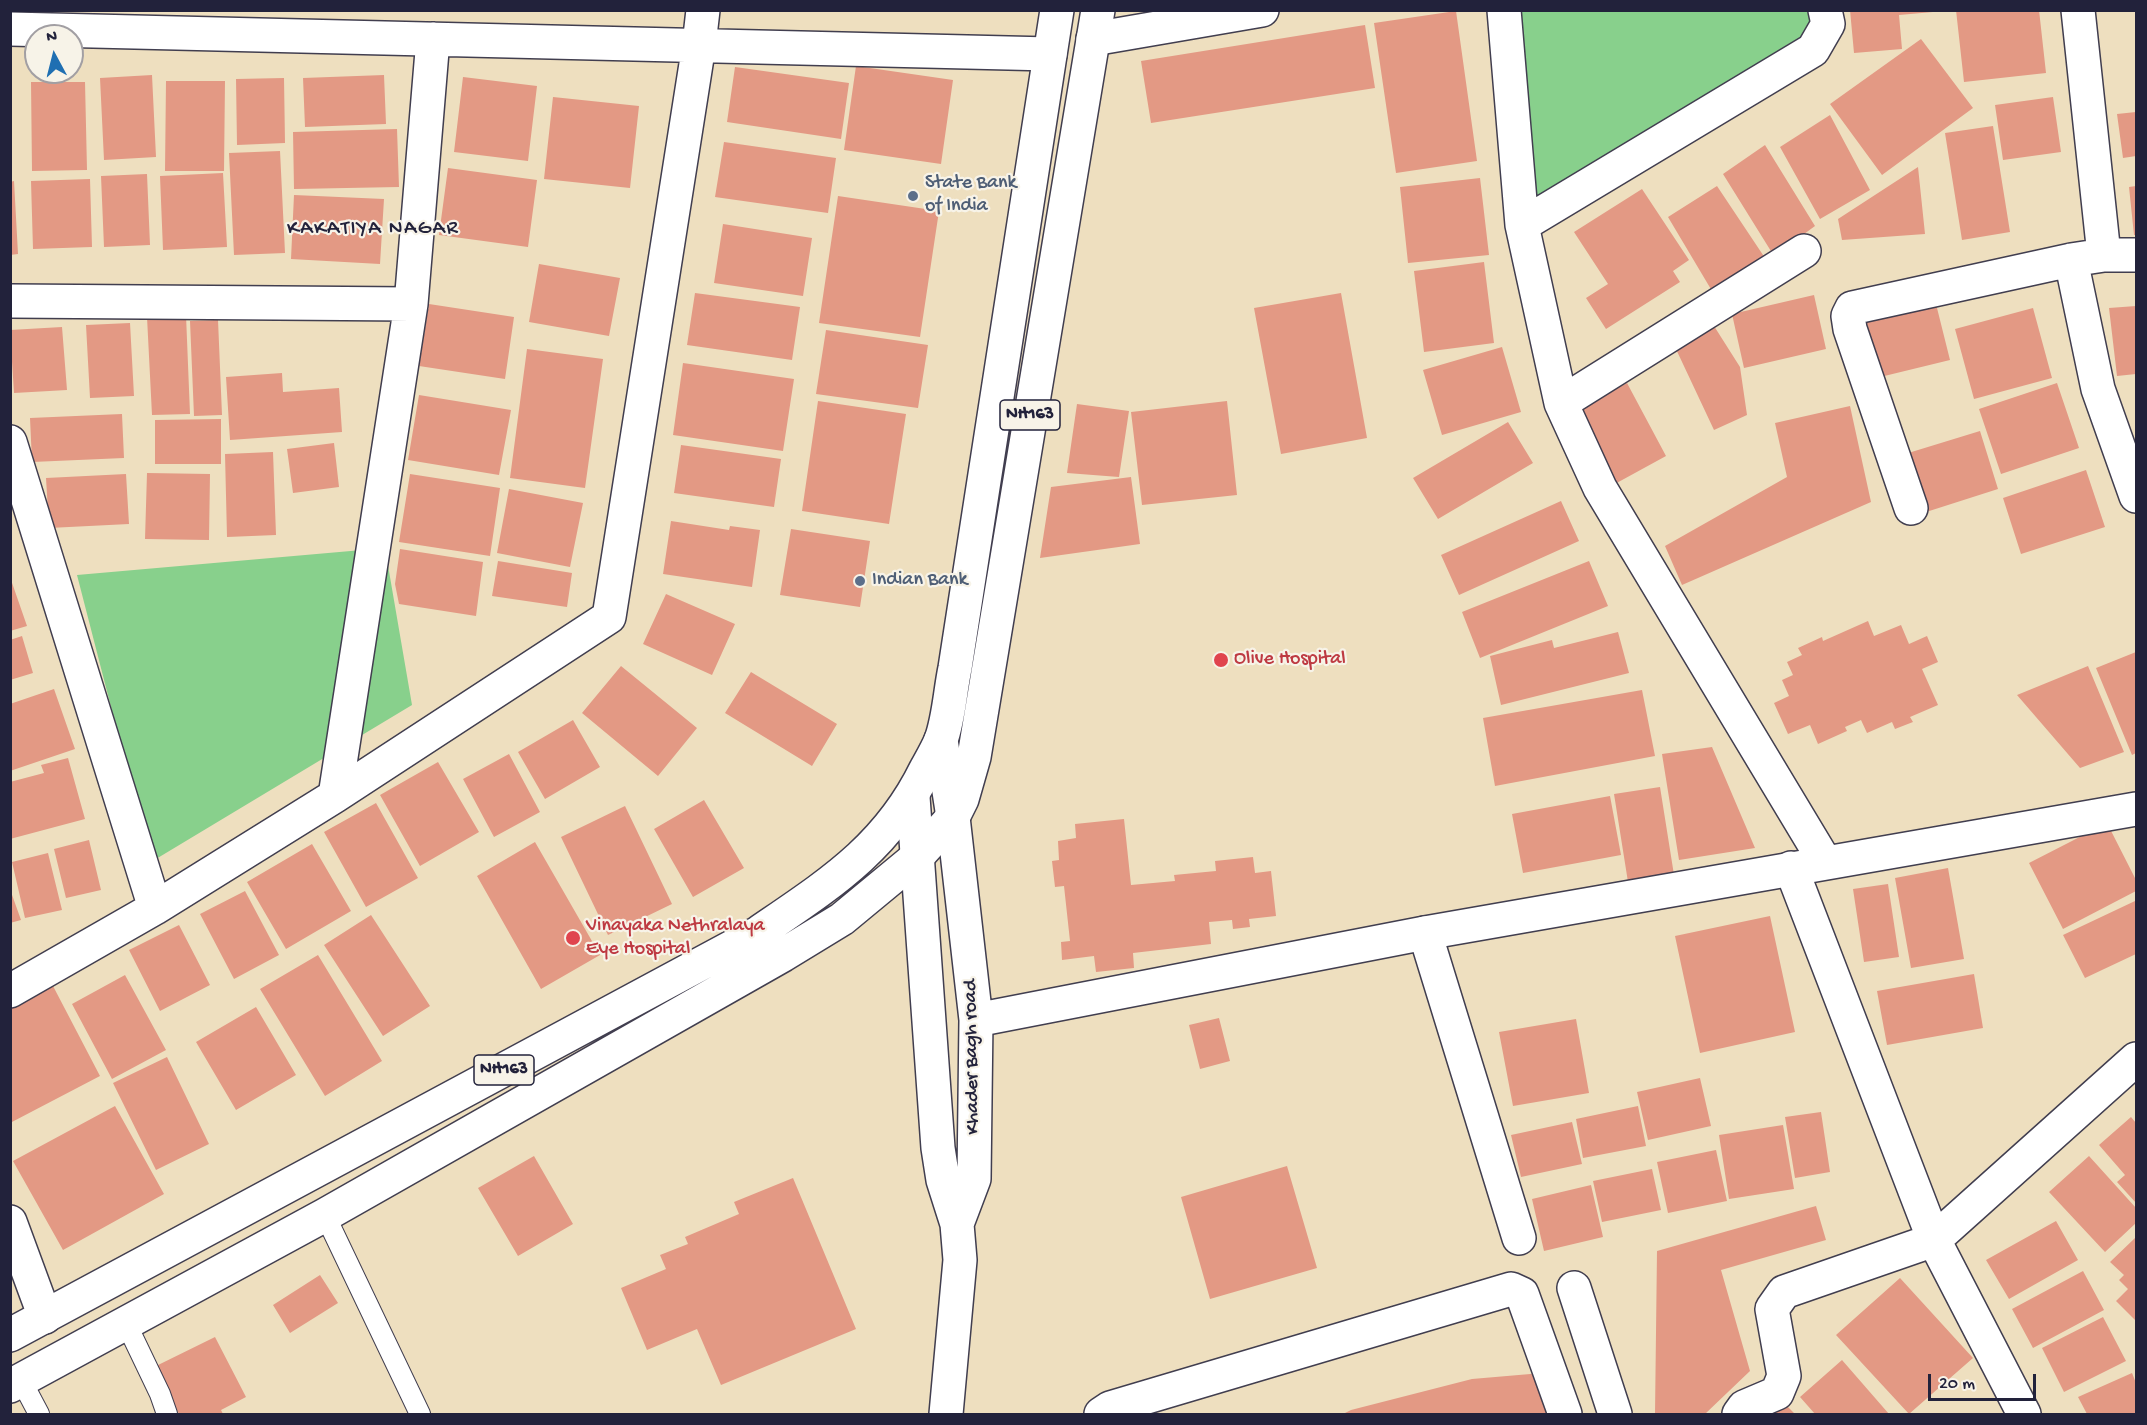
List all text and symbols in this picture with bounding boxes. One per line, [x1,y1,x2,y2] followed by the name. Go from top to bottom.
[24,24,84,84] north arrow
[46,28,58,48] text: N
[925,172,1017,219] place label: State Bank of India
[906,189,920,203] marker: State Bank of India
[287,217,459,243] district label: KAKATIYA NAGAR
[1000,400,1060,430] road number: NH163
[872,569,967,593] place label: Indian Bank
[853,574,867,588] marker: Indian Bank
[1234,648,1346,672] place label: Olive Hospital
[1212,651,1230,669] marker: Olive Hospital
[586,915,765,962] place label: Vinayaka Nethralaya Eye Hospital
[564,929,582,947] marker: Vinayaka Nethralaya Eye Hospital
[960,979,986,1135] street label: Khader Bagh road
[474,1055,534,1085] road number: NH163
[1931,1362,2039,1400] scale bar
[1939,1374,1975,1395] text: 20 m

